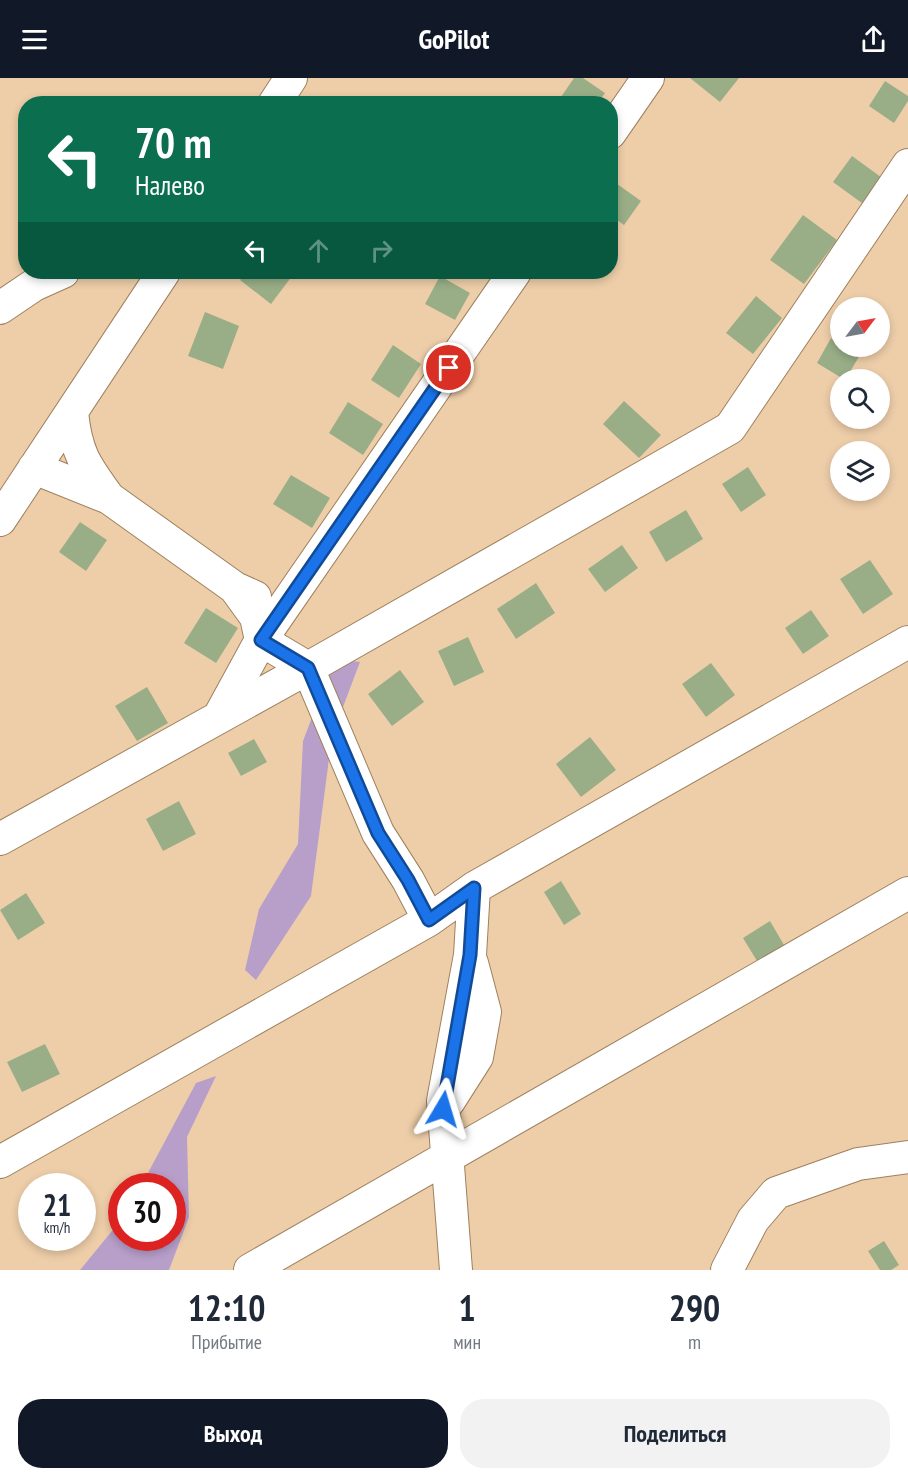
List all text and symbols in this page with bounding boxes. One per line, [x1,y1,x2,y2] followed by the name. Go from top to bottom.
[419,22,489,56] text: GoPilot
[18,23,51,56] icon: menu
[857,23,890,56] icon: share
[135,115,212,170] text: 70 m
[36,120,114,198] icon: left
[135,168,205,202] text: Налево
[239,234,272,267] icon: left
[302,234,335,267] icon: ahead
[365,234,398,267] icon: right
[830,297,890,357] north arrow
[830,297,890,501] map controls
[423,342,474,393] pin
[432,351,465,384] icon: arrive
[830,369,890,429] button: search
[830,441,890,501] button: layers
[411,1077,475,1141] position arrow
[108,1173,186,1251] speed limit sign: 30
[43,1185,71,1224] text: 21
[44,1218,70,1237] text: km/h
[188,1284,266,1331] text: 12:10
[459,1284,476,1331] text: 1
[669,1284,720,1331] text: 290
[191,1329,262,1355] text: Прибытие
[453,1329,481,1355] text: мин
[688,1329,701,1355] text: m
[18,1399,448,1468] button: Выход
[460,1399,890,1468] button: Поделиться

